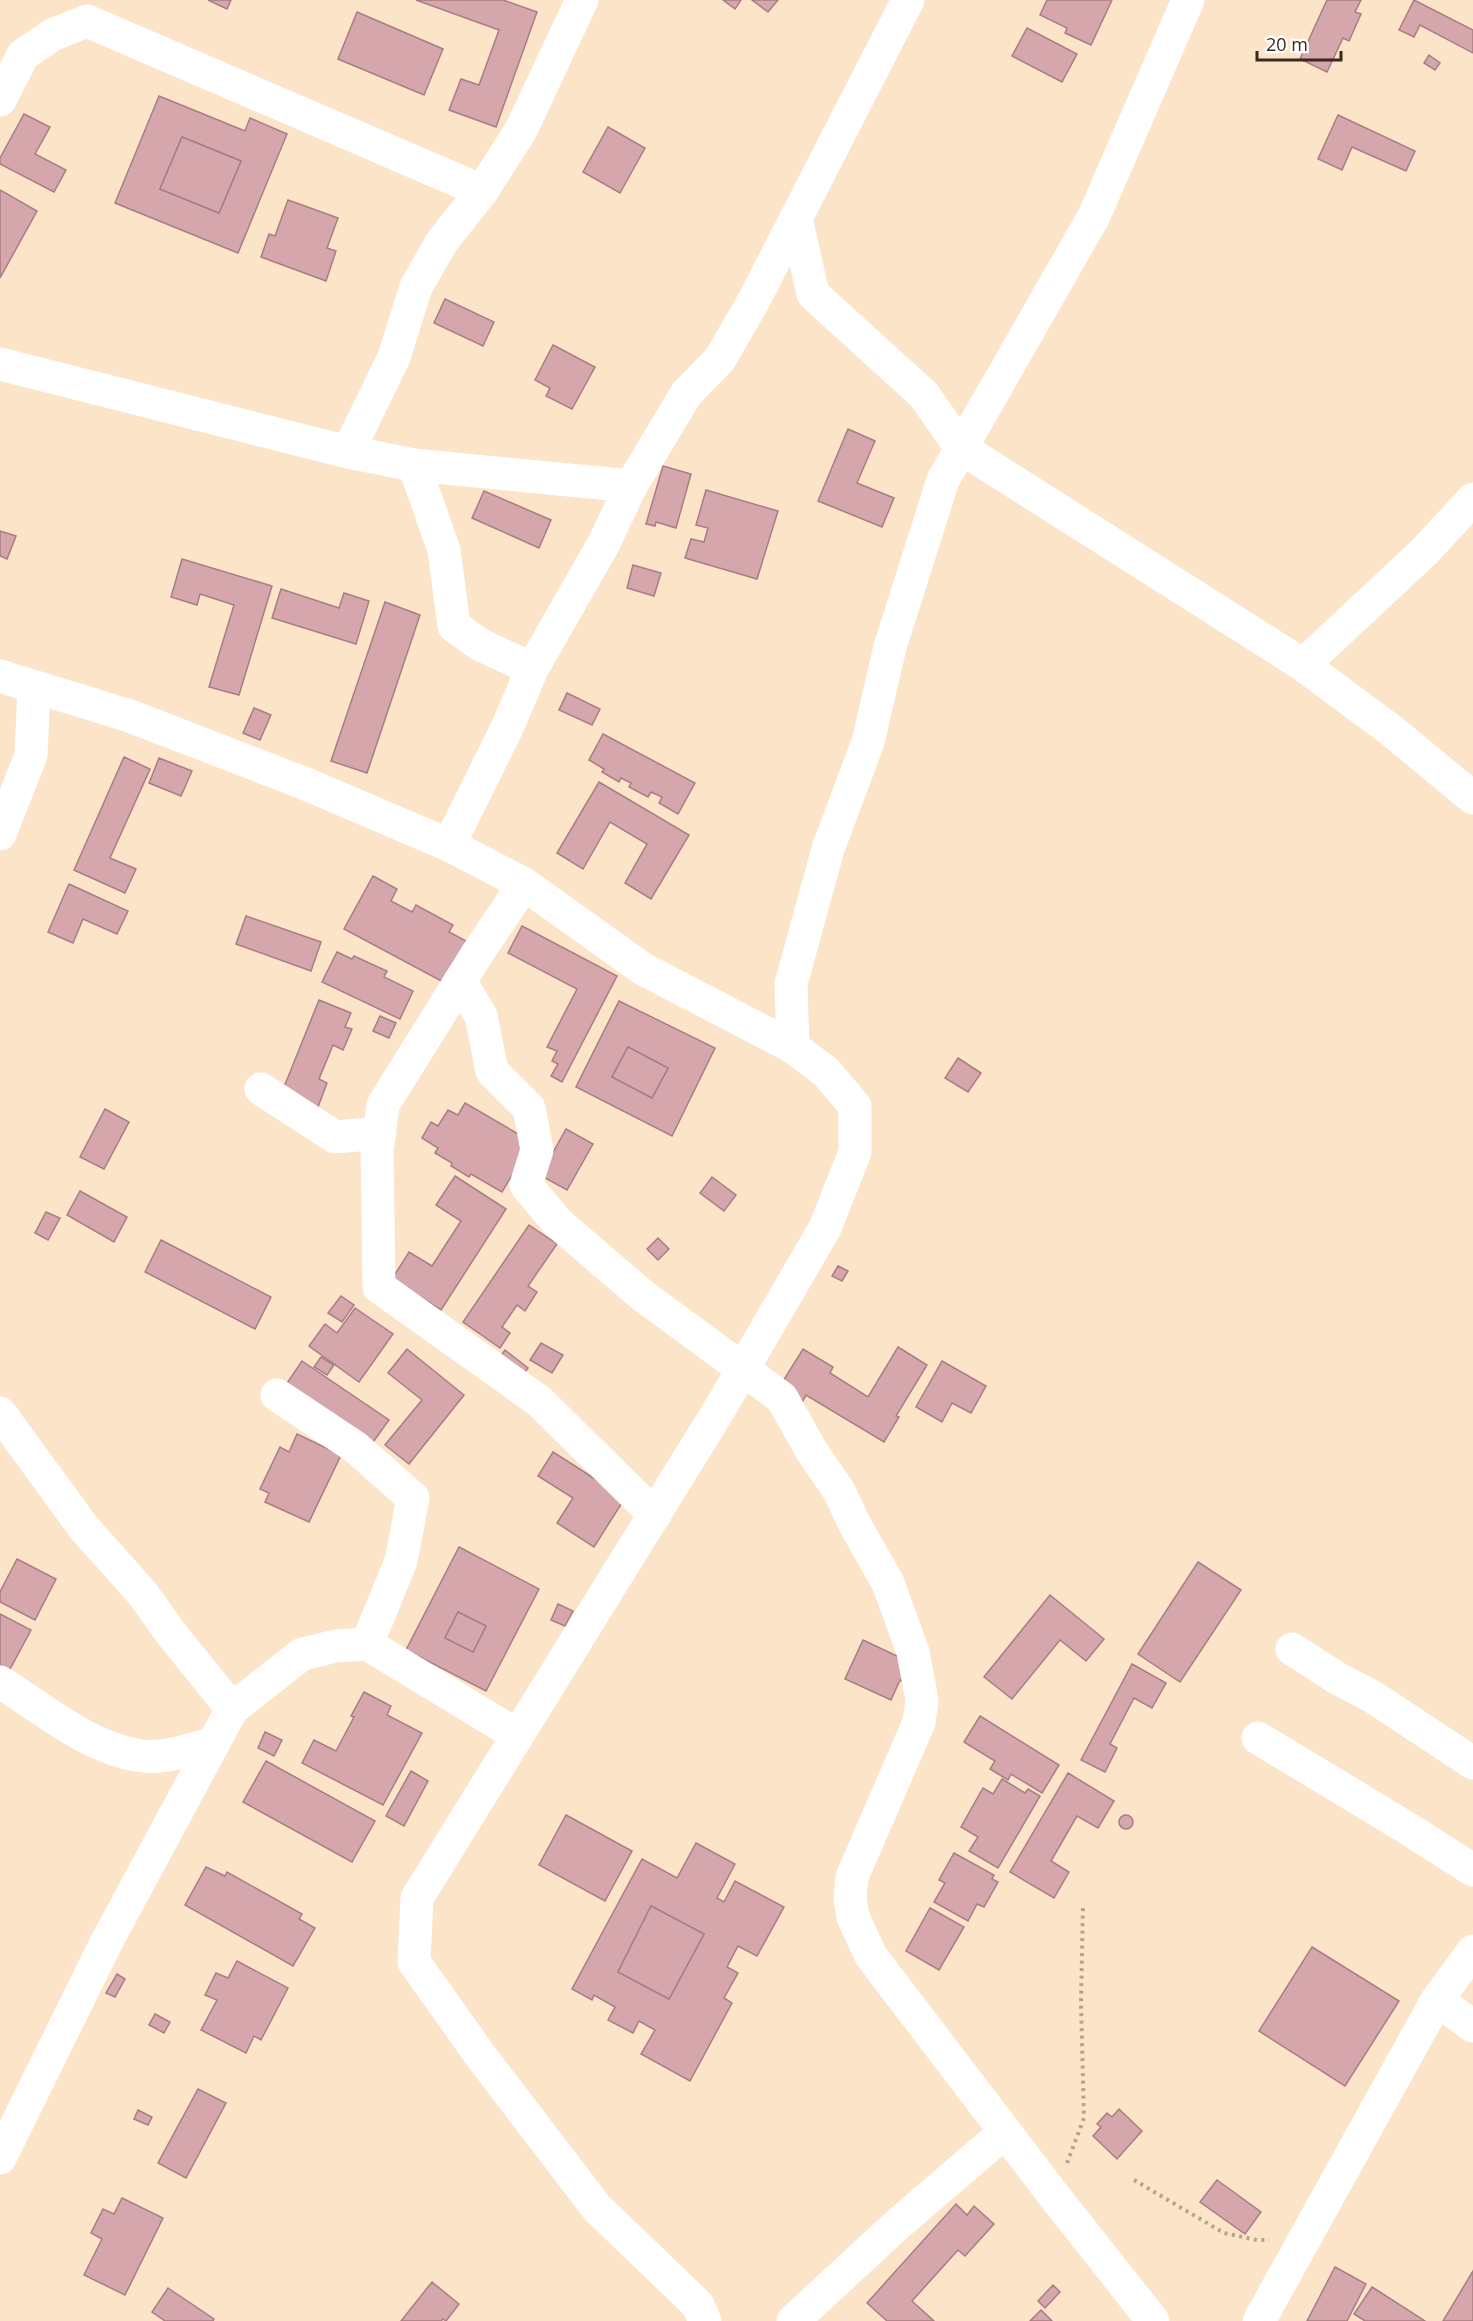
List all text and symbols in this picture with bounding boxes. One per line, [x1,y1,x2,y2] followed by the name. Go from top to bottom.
[1257,24,1341,62] scale bar
[1266,32,1308,56] text: 20 m

